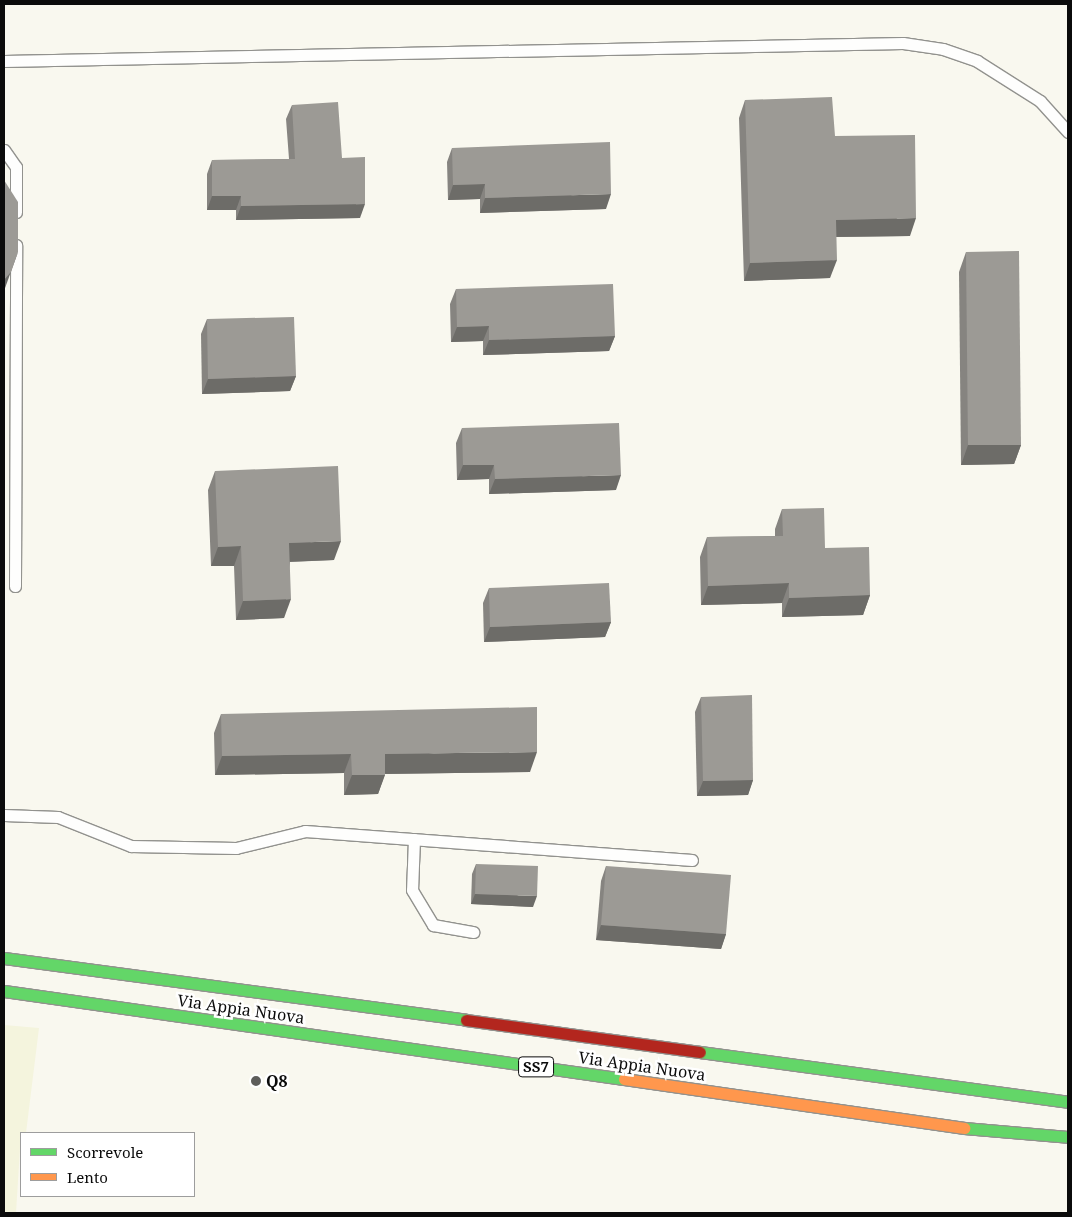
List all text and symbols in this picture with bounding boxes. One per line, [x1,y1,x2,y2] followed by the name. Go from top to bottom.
[176,991,306,1027] street label: Via Appia Nuova
[577,1048,707,1084] street label: Via Appia Nuova
[517,1054,555,1080] road number: SS7
[266,1071,288,1091] place label: Q8
[250,1075,262,1087] marker: Q8
[20,1132,195,1197] legend
[67,1142,143,1162] text: Scorrevole
[67,1167,108,1187] text: Lento

